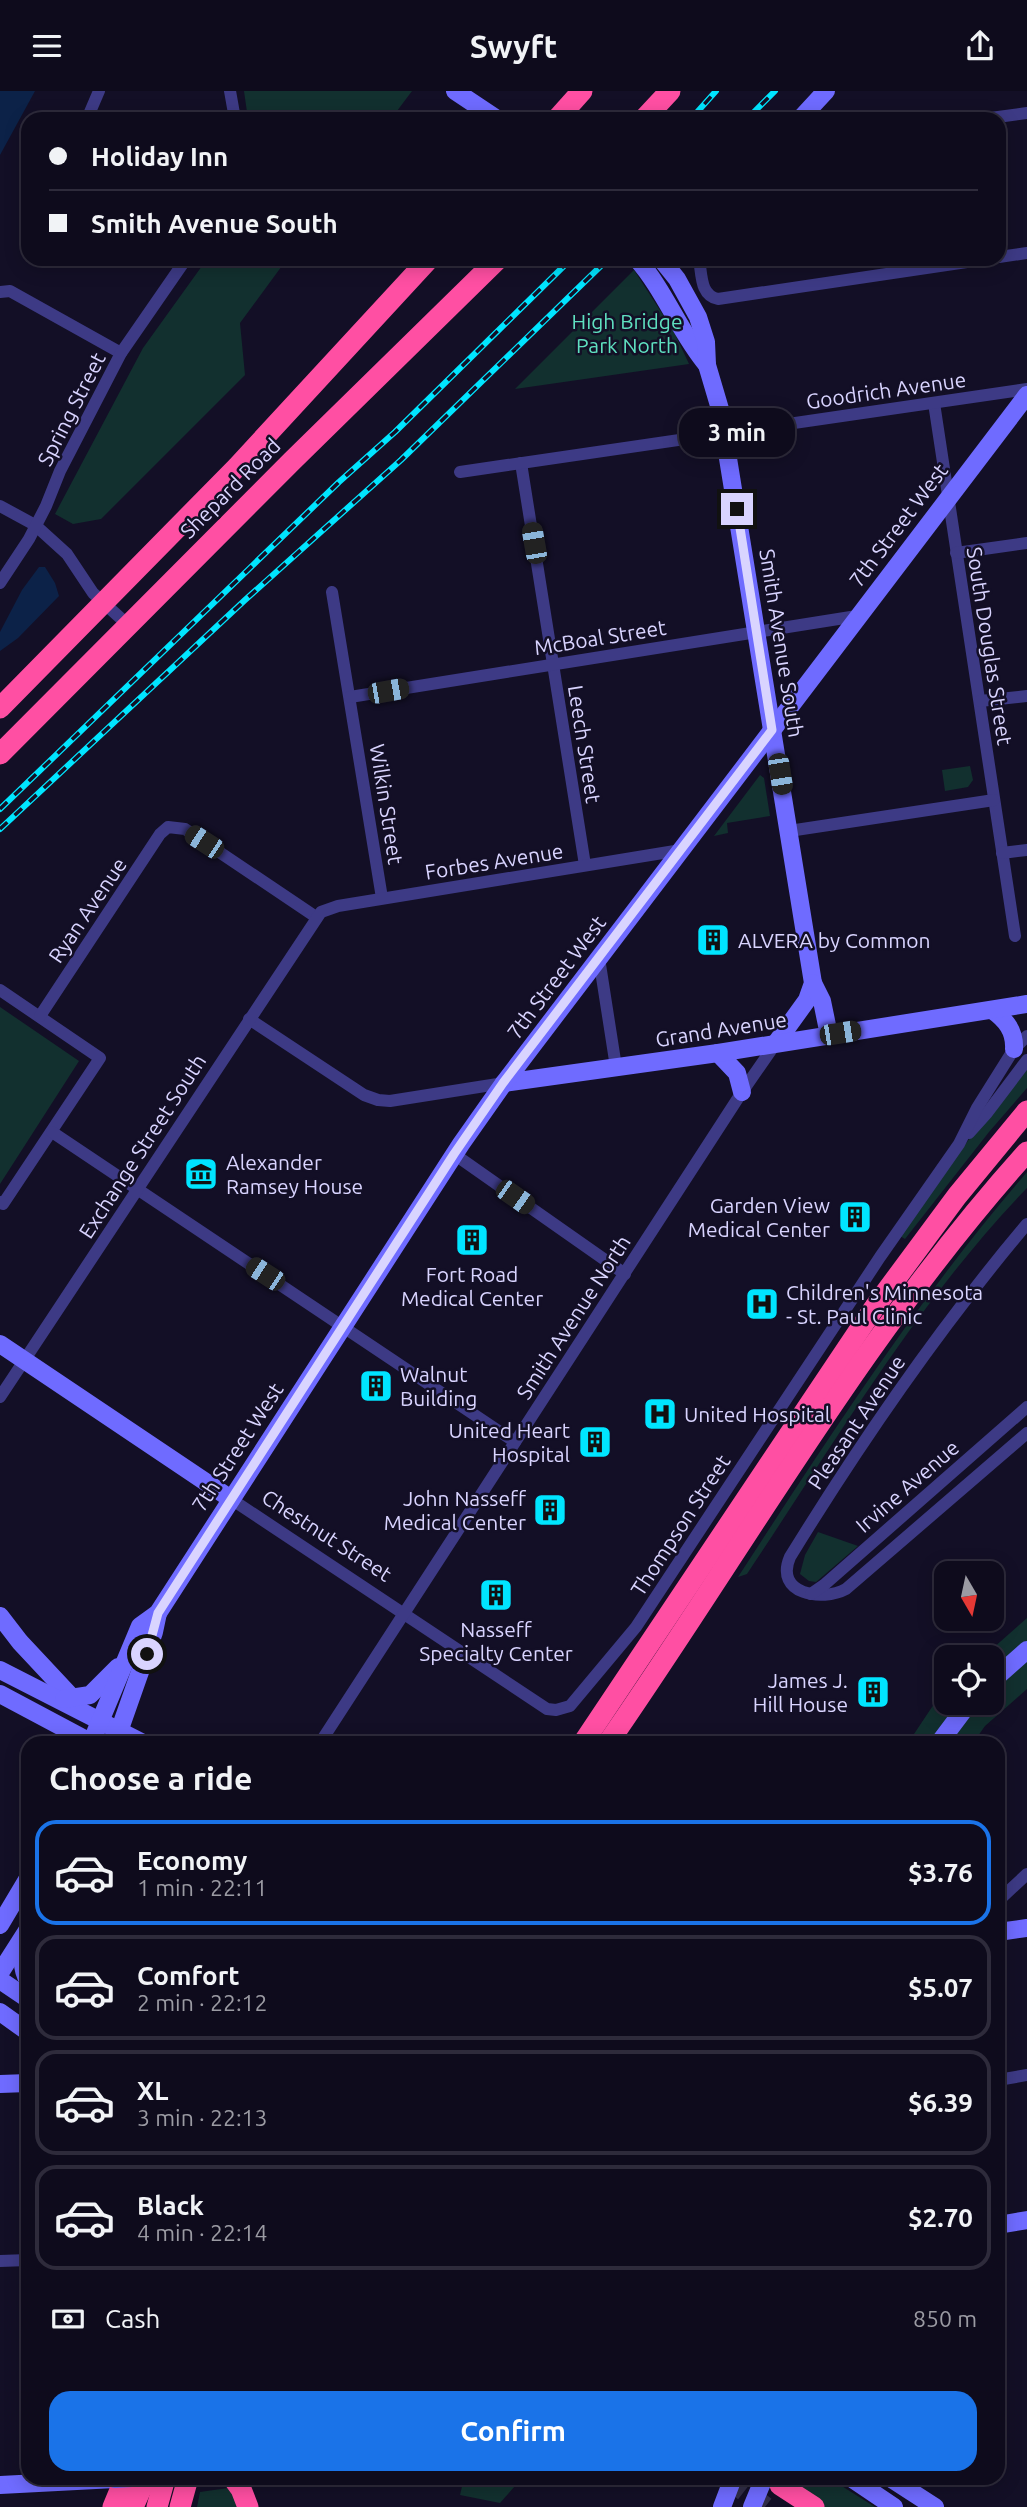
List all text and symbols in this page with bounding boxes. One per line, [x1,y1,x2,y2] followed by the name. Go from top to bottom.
[28,27,66,65] icon: menu
[961,27,999,65] icon: share
[470,28,557,64] text: Swyft
[91,142,228,171] text: Holiday Inn
[91,209,338,238] text: Smith Avenue South
[572,309,682,357] park label: High Bridge Park North
[32,348,110,470] street label: Spring Street
[805,367,967,413] street label: Goodrich Avenue
[679,407,795,457] callout: 3 min
[708,420,766,445] text: 3 min
[175,433,285,543] street label: Shepard Road
[844,459,952,591] street label: 7th Street West
[721,493,753,525] route end
[521,520,548,566] car
[962,545,1018,747] street label: South Douglas Street
[755,547,809,739] street label: Smith Avenue South
[532,615,668,659] street label: McBoal Street
[366,677,411,705] car
[564,683,606,805] street label: Leech Street
[366,742,408,866] street label: Wilkin Street
[767,752,794,796] car
[181,822,228,862] car
[423,838,565,884] street label: Forbes Avenue
[43,853,131,967] street label: Ryan Avenue
[502,911,610,1043] street label: 7th Street West
[694,921,732,959] building icon: ALVERA by Common
[738,928,931,952] place label: ALVERA by Common
[654,1007,788,1051] street label: Grand Avenue
[818,1019,863,1047] car
[74,1050,210,1242] street label: Exchange Street South
[226,1150,363,1198] place label: Alexander Ramsey House
[182,1155,220,1193] museum icon: Alexander Ramsey House
[492,1176,539,1218] car
[688,1193,830,1241] place label: Garden View Medical Center
[836,1198,874,1236] building icon: Garden View Medical Center
[453,1221,491,1259] building icon: Fort Road Medical Center
[511,1231,635,1403] street label: Smith Avenue North
[242,1254,289,1294] car
[401,1262,543,1310] place label: Fort Road Medical Center
[786,1280,983,1328] place label: Children's Minnesota - St. Paul Clinic
[743,1285,781,1323] hospital icon: Children's Minnesota - St. Paul Clinic
[802,1351,910,1493] street label: Pleasant Avenue
[400,1362,477,1410] place label: Walnut Building
[357,1367,395,1405] building icon: Walnut Building
[187,1378,287,1516] street label: 7th Street West
[641,1395,679,1433] hospital icon: United Hospital
[684,1402,830,1426] place label: United Hospital
[448,1418,570,1466] place label: United Heart Hospital
[576,1423,614,1461] building icon: United Heart Hospital
[851,1435,963,1537] street label: Irvine Avenue
[625,1450,735,1600] street label: Thompson Street
[258,1484,396,1586] street label: Chestnut Street
[384,1486,527,1534] place label: John Nasseff Medical Center
[531,1491,569,1529] building icon: John Nasseff Medical Center
[934,1561,1004,1631] north arrow
[934,1561,1004,1715] map controls
[477,1576,515,1614] building icon: Nasseff Specialty Center
[419,1617,573,1665] place label: Nasseff Specialty Center
[131,1638,163,1670] route start
[934,1645,1004,1715] button: locate
[753,1668,848,1716] place label: James J. Hill House
[854,1673,892,1711] building icon: James J. Hill House
[49,1760,252,1796] text: Choose a ride
[53,1841,116,1904] icon: car
[137,1846,247,1875] text: Economy
[908,1858,973,1887] text: $3.76
[137,1875,268,1900] text: 1 min · 22:11
[53,1956,116,2019] icon: car
[137,1961,240,1990] text: Comfort
[908,1973,973,2002] text: $5.07
[137,1990,268,2015] text: 2 min · 22:12
[53,2071,116,2134] icon: car
[137,2076,168,2105] text: XL
[908,2088,973,2117] text: $6.39
[137,2105,268,2130] text: 3 min · 22:13
[53,2186,116,2249] icon: car
[137,2191,204,2220] text: Black
[908,2203,973,2232] text: $2.70
[137,2220,268,2245] text: 4 min · 22:14
[49,2300,87,2338] icon: cash
[105,2304,160,2333] text: Cash
[913,2306,977,2331] text: 850 m
[49,2391,977,2471] button: Confirm

